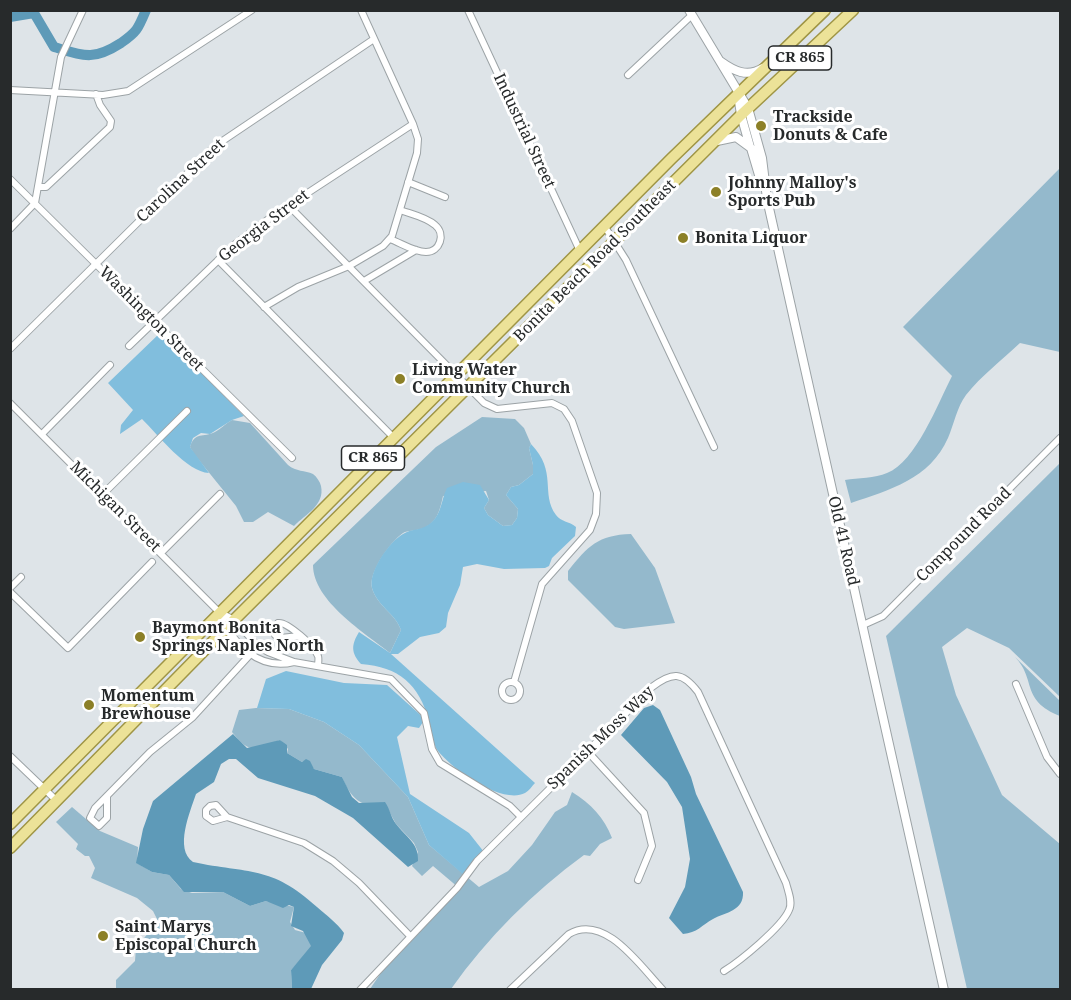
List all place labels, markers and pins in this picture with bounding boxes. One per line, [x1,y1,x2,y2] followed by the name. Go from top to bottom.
[773,107,888,145] place label: Trackside Donuts & Cafe
[754,119,768,133] marker: Trackside Donuts & Cafe
[728,173,856,211] place label: Johnny Malloy's Sports Pub
[709,185,723,199] marker: Johnny Malloy's Sports Pub
[695,228,807,248] place label: Bonita Liquor
[676,231,690,245] marker: Bonita Liquor
[412,360,570,398] place label: Living Water Community Church
[393,372,407,386] marker: Living Water Community Church
[152,618,324,656] place label: Baymont Bonita Springs Naples North
[133,630,147,644] marker: Baymont Bonita Springs Naples North
[101,686,195,724] place label: Momentum Brewhouse
[82,698,96,712] marker: Momentum Brewhouse
[115,917,257,955] place label: Saint Marys Episcopal Church
[96,929,110,943] marker: Saint Marys Episcopal Church

